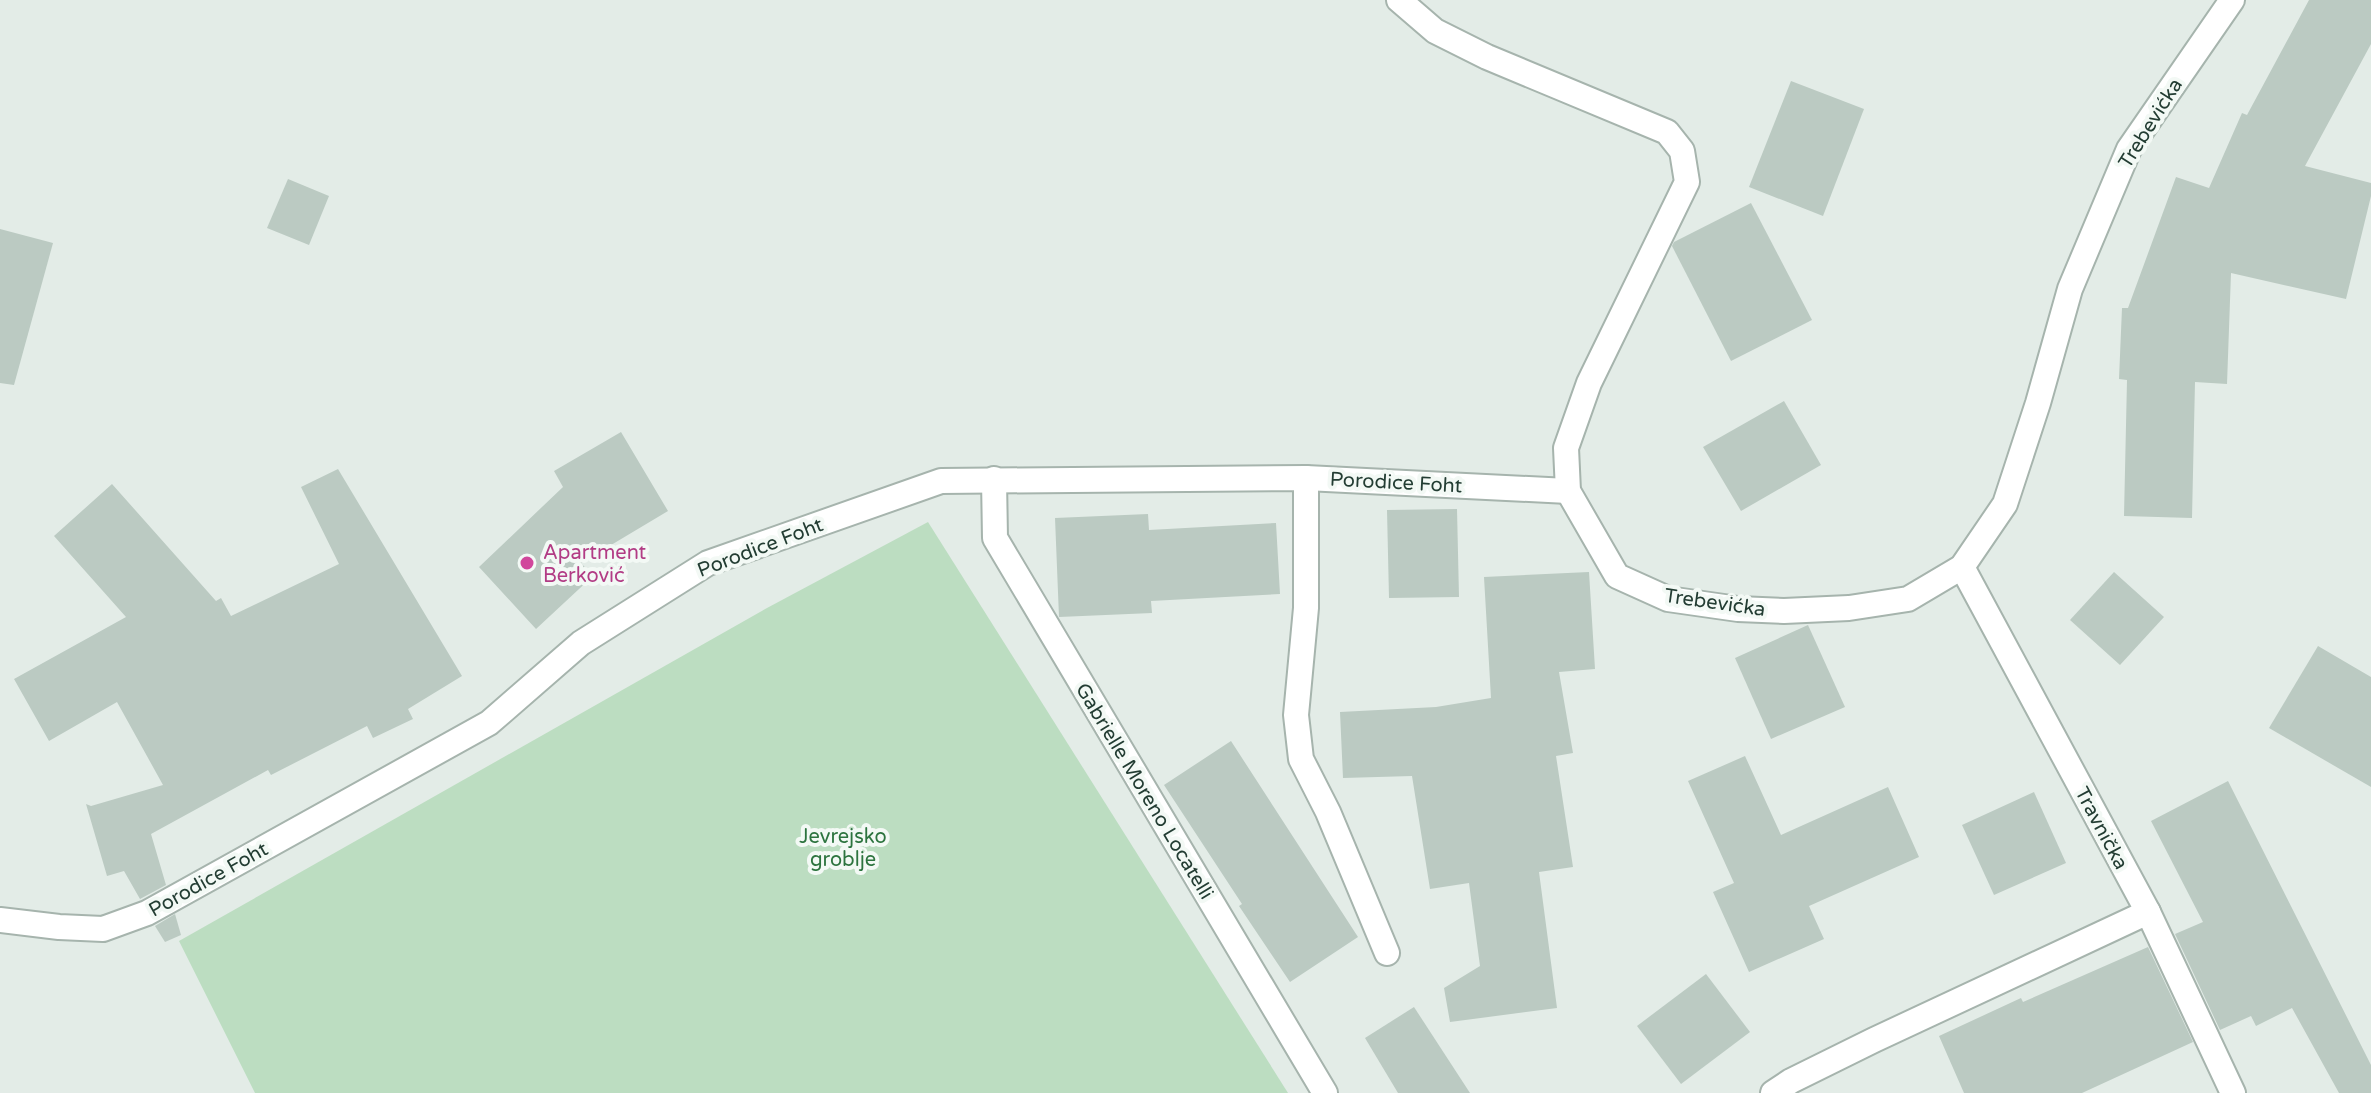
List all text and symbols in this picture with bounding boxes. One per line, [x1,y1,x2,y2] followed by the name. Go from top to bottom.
[2114,74,2188,173] street label: Trebevićka
[1329,468,1463,498] street label: Porodice Foht
[694,513,827,583] street label: Porodice Foht
[543,541,647,588] place label: Apartment Berković
[518,554,536,572] marker: Apartment Berković
[1663,584,1767,622] street label: Trebevićka
[1070,679,1218,904] street label: Gabrielle Moreno Locatelli
[2069,783,2133,874] street label: Travnička
[799,825,887,872] park label: Jevrejsko groblje
[145,837,273,923] street label: Porodice Foht

